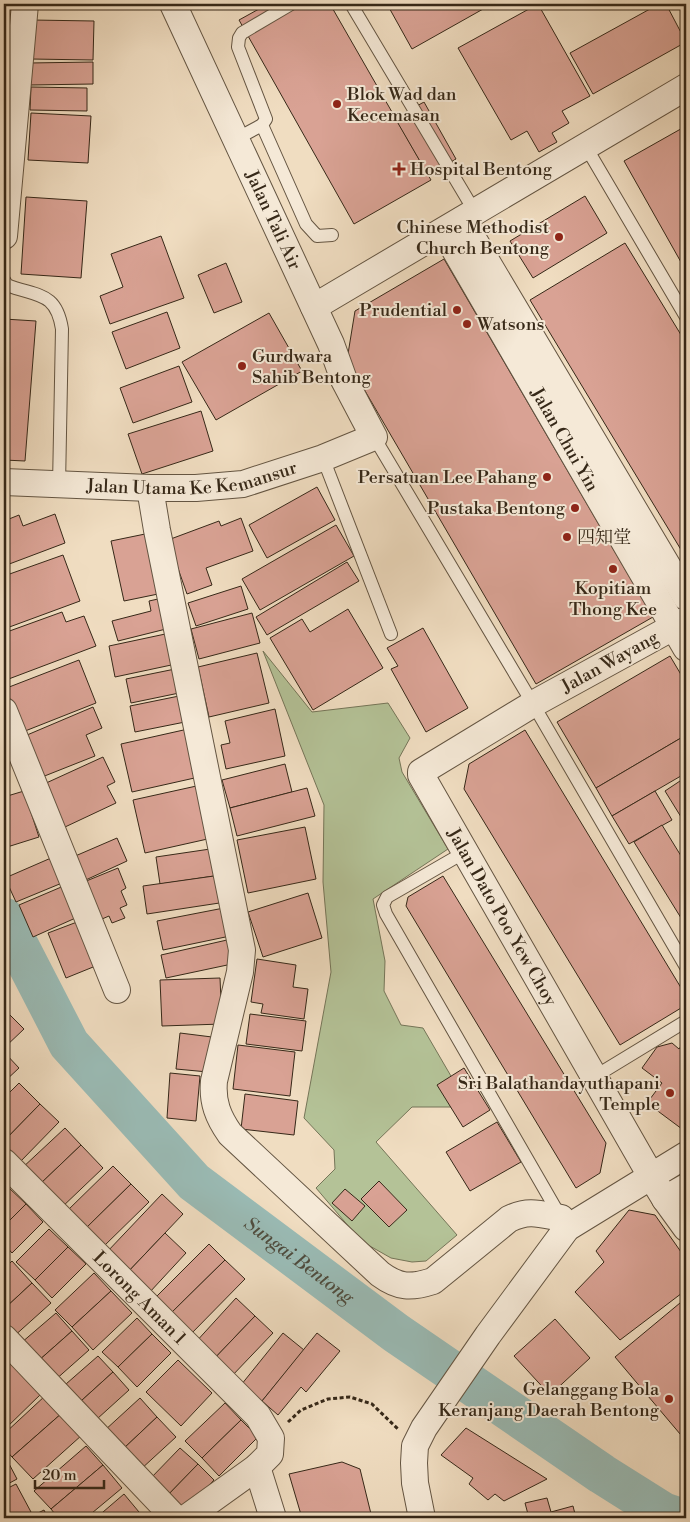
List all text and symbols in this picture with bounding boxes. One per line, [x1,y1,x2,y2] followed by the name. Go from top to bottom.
[346,83,457,127] place label: Blok Wad dan Kecemasan
[331,98,343,110] marker: Blok Wad dan Kecemasan
[410,158,553,181] place label: Hospital Bentong
[392,162,406,176] marker: Hospital Bentong
[239,166,306,274] street label: Jalan Tali Air
[396,216,550,260] place label: Chinese Methodist Church Bentong
[553,231,565,243] marker: Chinese Methodist Church Bentong
[359,299,448,322] place label: Prudential
[451,304,463,316] marker: Prudential
[476,313,544,336] place label: Watsons
[461,318,473,330] marker: Watsons
[252,345,372,389] place label: Gurdwara Sahib Bentong
[236,360,248,372] marker: Gurdwara Sahib Bentong
[525,382,604,496] street label: Jalan Chui Yin
[85,456,300,500] street label: Jalan Utama Ke Kemansur
[358,466,538,489] place label: Persatuan Lee Pahang
[541,471,553,483] marker: Persatuan Lee Pahang
[427,497,566,520] place label: Pustaka Bentong
[569,502,581,514] marker: Pustaka Bentong
[577,526,631,549] place label: 四知堂
[561,531,573,543] marker: 四知堂
[607,563,619,575] marker: Kopitiam Thong Kee
[569,577,657,621] place label: Kopitiam Thong Kee
[556,626,663,699] street label: Jalan Wayang
[442,823,562,1010] street label: Jalan Dato Poo Yew Choy
[458,1072,660,1116] place label: Sri Balathandayuthapani Temple
[664,1087,676,1099] marker: Sri Balathandayuthapani Temple
[239,1212,360,1310] water label: Sungai Bentong
[88,1246,192,1350] street label: Lorong Aman 1
[438,1378,660,1422] place label: Gelanggang Bola Keranjang Daerah Bentong
[663,1393,675,1405] marker: Gelanggang Bola Keranjang Daerah Bentong
[35,1457,104,1489] scale bar
[42,1466,77,1485] text: 20 m

